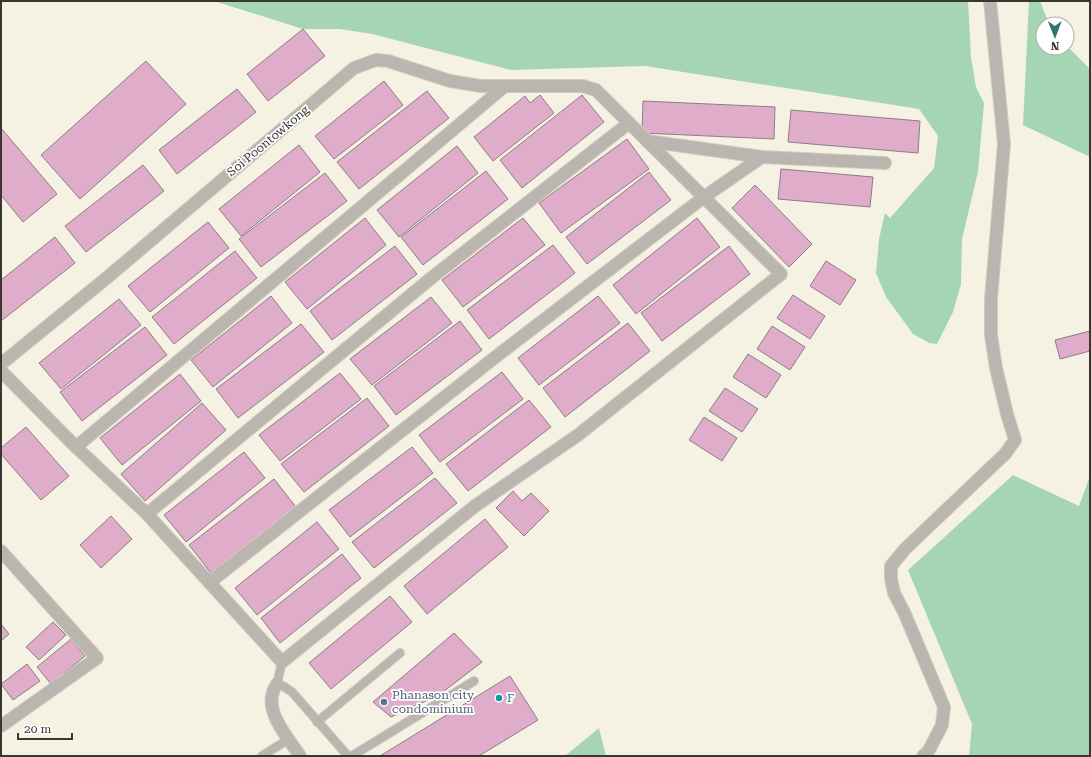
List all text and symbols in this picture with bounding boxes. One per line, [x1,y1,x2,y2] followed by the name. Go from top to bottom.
[1035,16,1075,56] north arrow
[1050,39,1060,52] text: N
[224,103,312,179] street label: Soi Poontowkong
[392,688,475,716] place label: Phanason city condominium
[507,691,514,705] place label: F
[494,693,504,703] marker: F
[379,697,389,707] marker: Phanason city condominium
[18,715,72,741] scale bar
[24,722,51,736] text: 20 m

